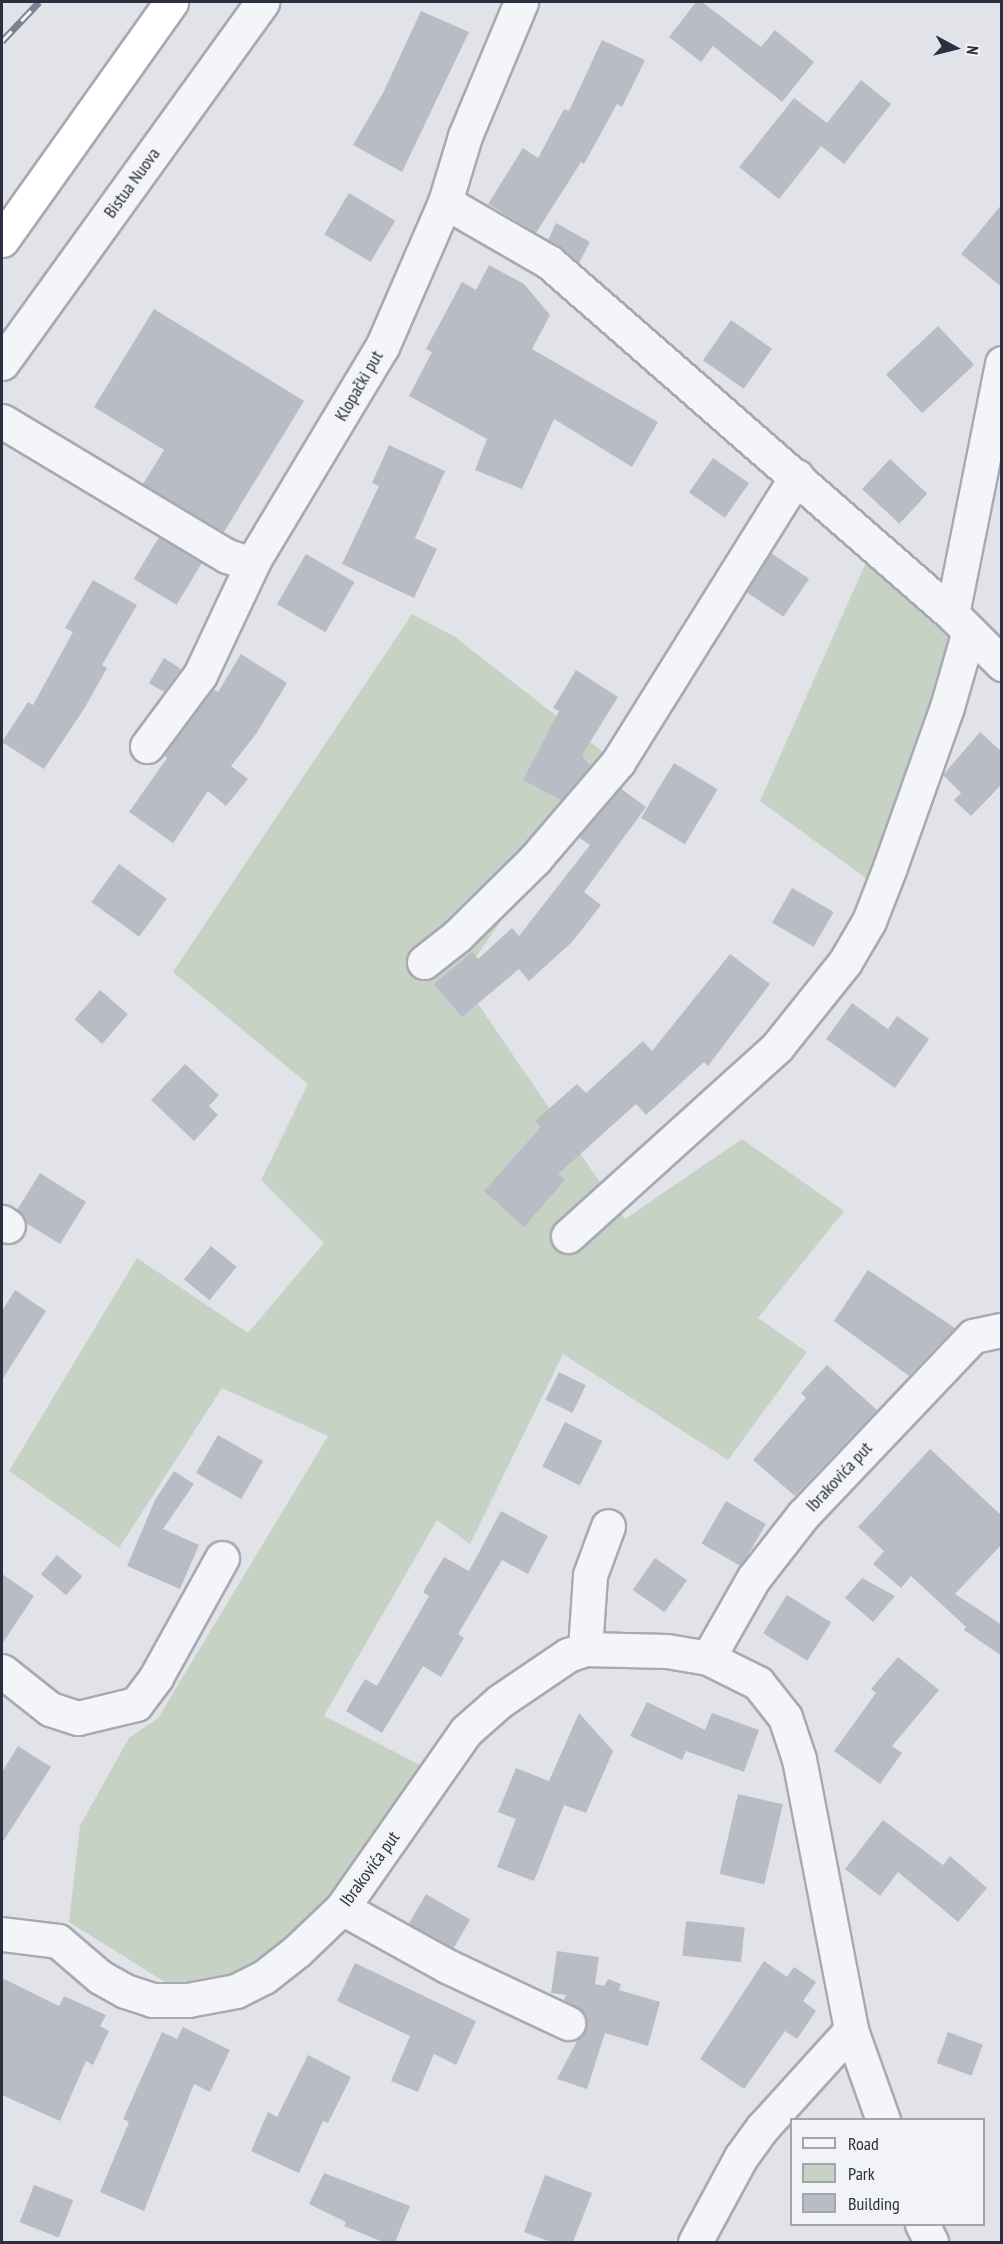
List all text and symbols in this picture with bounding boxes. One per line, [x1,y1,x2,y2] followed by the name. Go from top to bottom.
[925,18,985,78] north arrow
[962,45,983,56] text: N
[99,144,165,222] street label: Bistua Nuova
[330,347,388,425] street label: Klopački put
[801,1438,877,1516] street label: Ibrakovića put
[336,1827,404,1911] street label: Ibrakovića put
[790,2118,985,2226] legend
[848,2132,879,2155] text: Road
[848,2162,875,2185] text: Park
[848,2192,900,2215] text: Building

